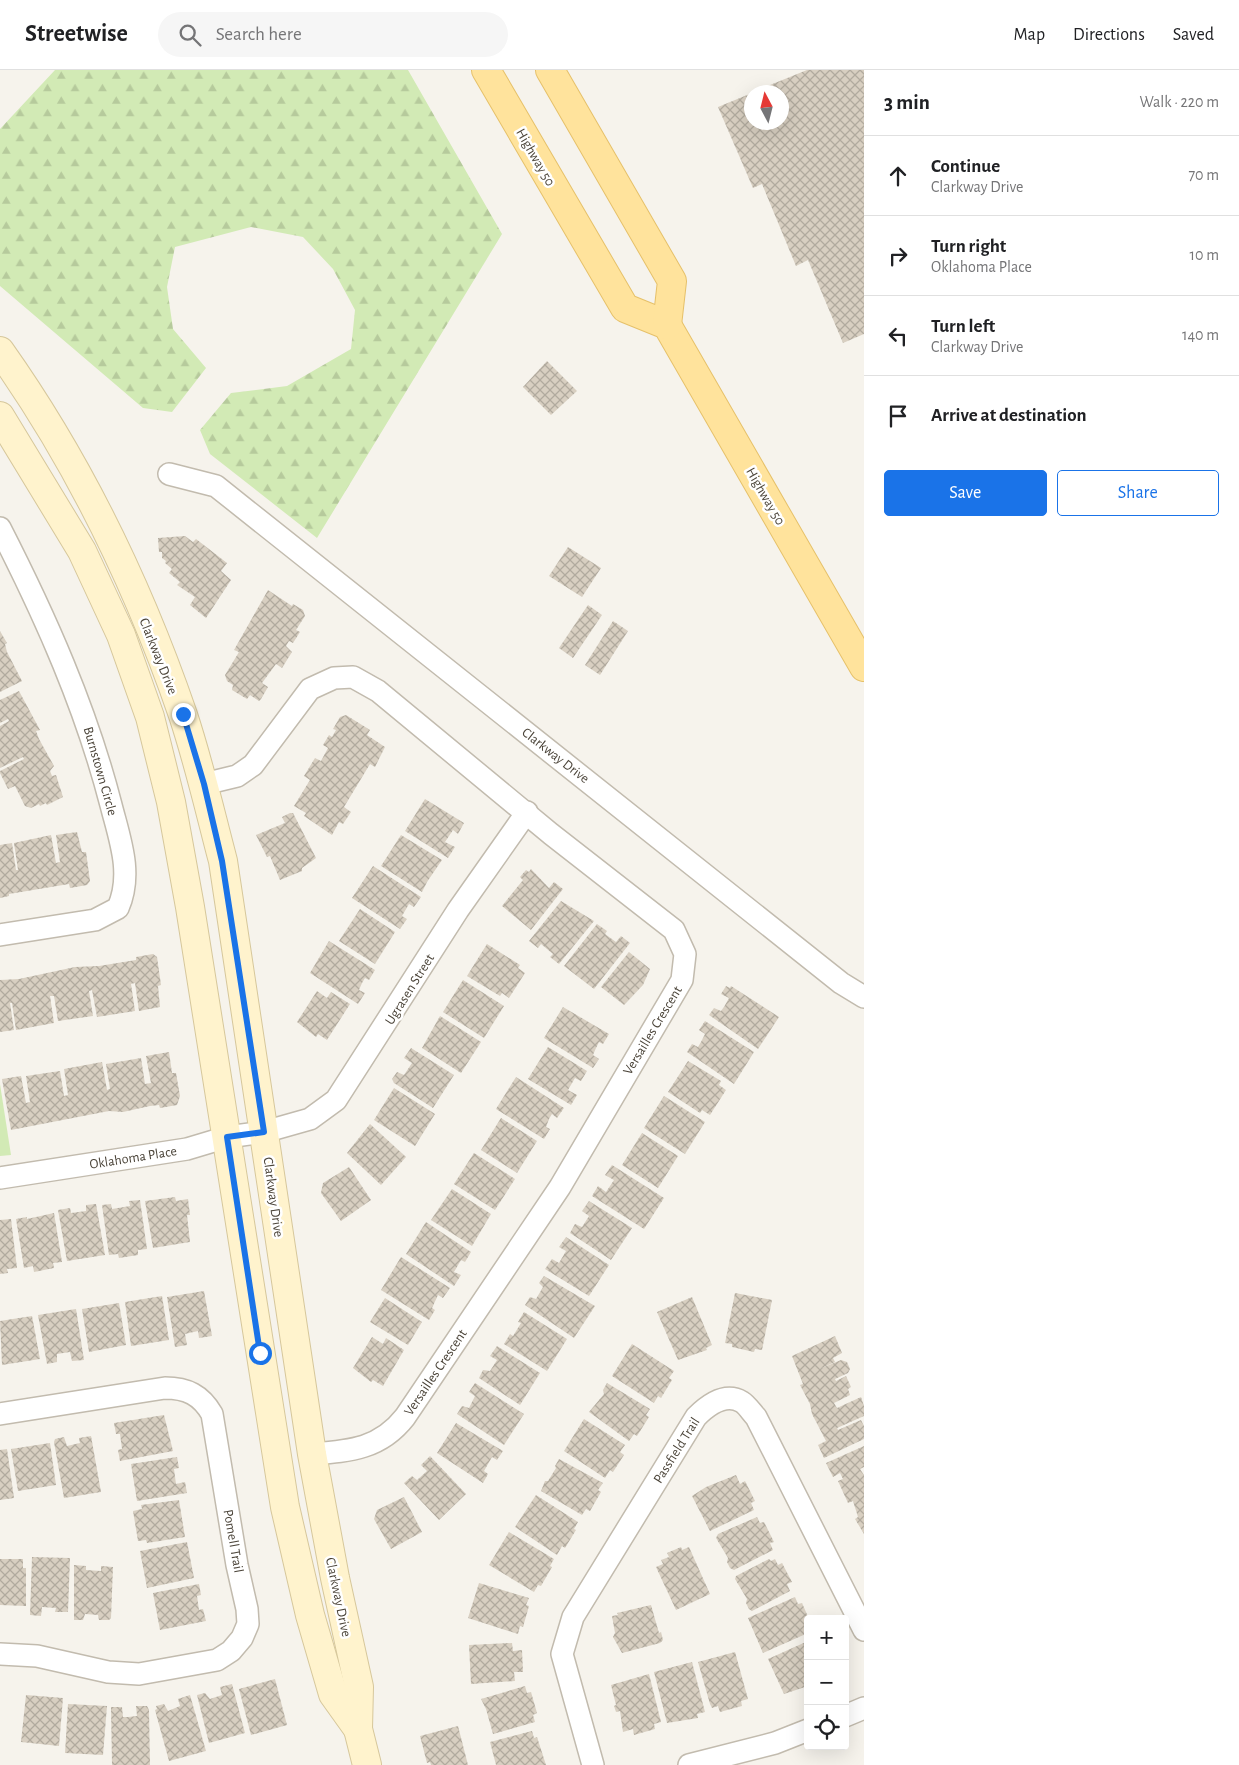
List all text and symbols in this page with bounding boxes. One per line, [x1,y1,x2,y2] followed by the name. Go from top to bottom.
[158,12,508,57] search box
[176,21,204,49] icon: search
[25,22,128,46] text: Streetwise
[216,25,302,44] text: Search here
[1014,26,1045,44] text: Map
[1073,26,1145,44] text: Directions
[1173,26,1214,44] text: Saved
[744,85,789,130] north arrow
[884,92,930,113] text: 3 min
[1140,94,1219,110] text: Walk · 220 m
[513,126,557,189] street label: Highway 50
[931,157,1000,176] text: Continue
[884,162,912,190] icon: ahead
[1188,167,1219,183] text: 70 m
[931,179,1023,195] text: Clarkway Drive
[931,237,1006,256] text: Turn right
[884,242,912,270] icon: right
[1190,247,1219,263] text: 10 m
[931,259,1032,275] text: Oklahoma Place
[931,317,995,336] text: Turn left
[884,322,912,350] icon: left
[1182,327,1219,343] text: 140 m
[931,339,1023,355] text: Clarkway Drive
[884,402,912,430] icon: arrive
[931,406,1087,425] text: Arrive at destination
[743,465,787,528] street label: Highway 50
[884,470,1047,516] button: Save
[1057,470,1219,516] button: Share
[136,616,180,697] street label: Clarkway Drive
[172,703,195,726] route end
[81,725,119,817] street label: Burnstown Circle
[519,725,592,786] street label: Clarkway Drive
[383,951,437,1027] street label: Ugrasen Street
[621,983,685,1077] street label: Versailles Crescent
[88,1144,178,1172] street label: Oklahoma Place
[260,1156,286,1238] street label: Clarkway Drive
[402,1326,470,1418] street label: Versailles Crescent
[249,1342,272,1365] route start
[651,1415,703,1486] street label: Passfield Trail
[221,1508,245,1574] street label: Pomell Trail
[323,1556,353,1638] street label: Clarkway Drive
[804,1615,849,1750] map controls
[804,1615,849,1660] button: +
[804,1660,849,1705] button: −
[804,1705,849,1750] button: locate

